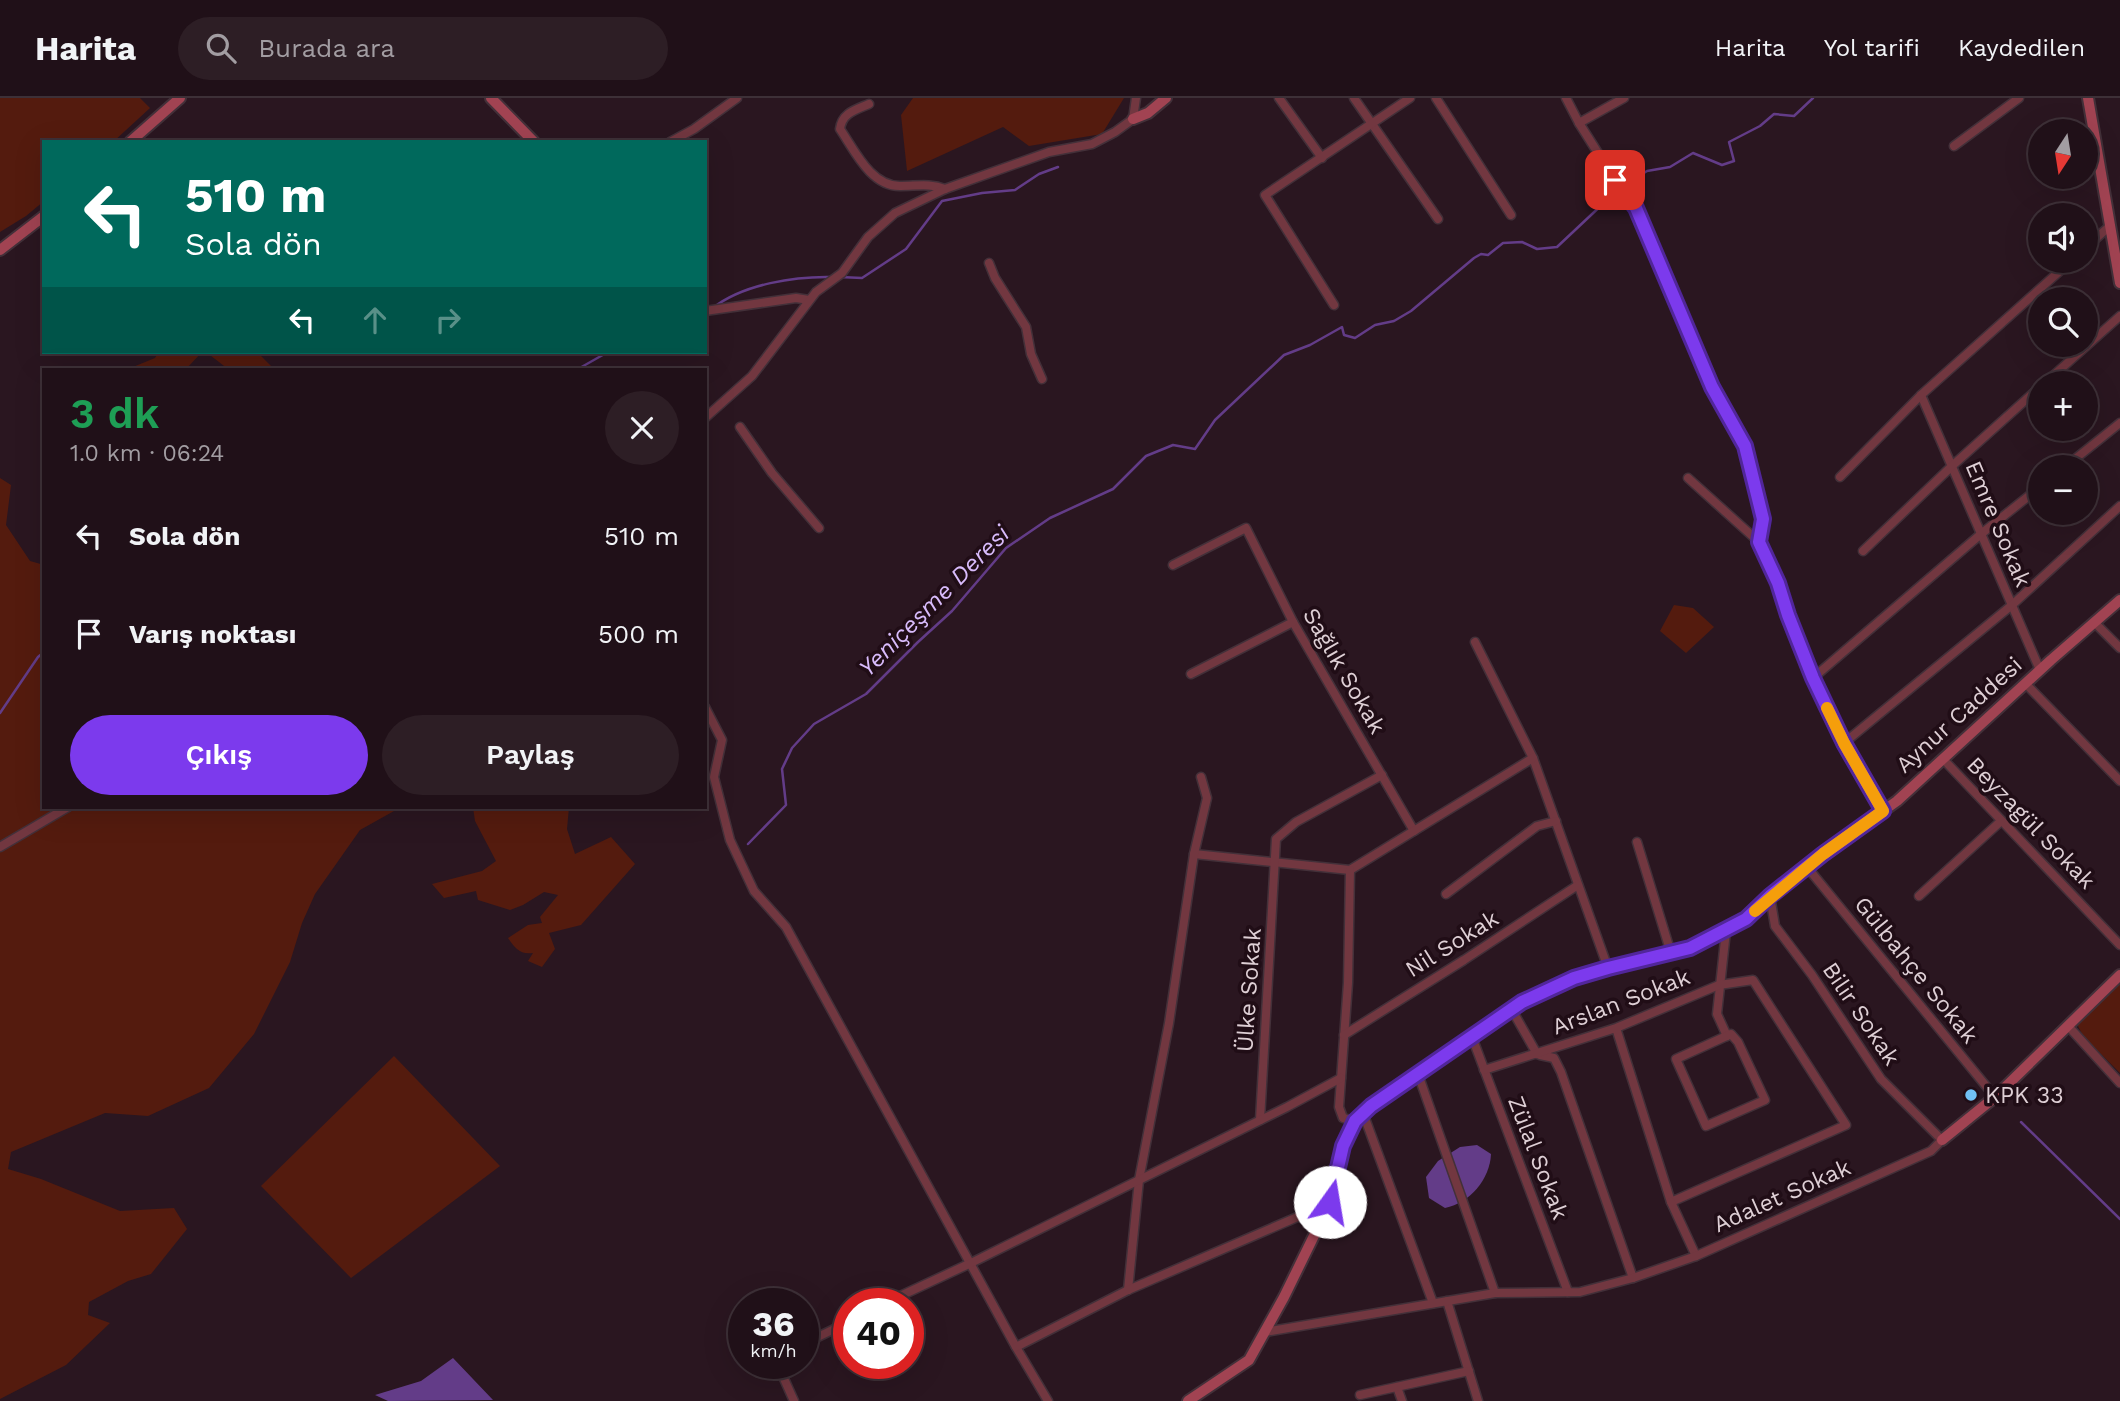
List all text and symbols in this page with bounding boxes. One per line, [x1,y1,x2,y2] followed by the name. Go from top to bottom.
[178,17,668,80] search box
[35,29,136,68] text: Harita
[202,29,240,67] icon: search
[258,33,395,63] text: Burada ara
[1715,34,1786,62] text: Harita
[1824,34,1920,62] text: Yol tarifi
[1958,34,2085,62] text: Kaydedilen
[2028,119,2098,189] north arrow
[2028,119,2098,525] map controls
[1585,150,1645,210] pin
[1596,161,1634,199] icon: arrive
[185,166,326,224] text: 510 m
[70,168,161,259] icon: left
[2028,203,2098,273] button: sound
[185,225,322,263] text: Sola dön
[2028,287,2098,357] button: search
[283,301,321,339] icon: left
[356,301,394,339] icon: ahead
[429,301,467,339] icon: right
[2028,371,2098,441] button: +
[70,389,159,438] text: 3 dk
[605,391,679,465] button: close
[70,440,224,467] text: 1.0 km · 06:24
[2028,455,2098,525] button: −
[1959,457,2037,591] street label: Emre Sokak
[70,517,108,555] icon: left
[853,519,1016,682] water label: Yeniçeşme Deresi
[129,521,240,551] text: Sola dön
[604,521,679,551] text: 510 m
[1297,603,1391,739] street label: Sağlık Sokak
[70,615,108,653] icon: arrive
[129,619,296,649] text: Varış noktası
[598,619,679,649] text: 500 m
[1890,651,2028,779] street label: Aynur Caddesi
[70,715,368,795] button: Çıkış
[382,715,679,795] button: Paylaş
[1961,751,2101,895] street label: Beyzagül Sokak
[1849,891,1983,1049] street label: Gülbahçe Sokak
[1401,905,1503,983] street label: Nil Sokak
[1231,927,1267,1053] street label: Ülke Sokak
[1817,957,1905,1071] street label: Bilir Sokak
[1548,963,1694,1041] street label: Arslan Sokak
[1985,1082,2064,1109] place label: KPK 33
[1963,1087,1979,1103] marker: KPK 33
[1502,1093,1574,1223] street label: Zülal Sokak
[1709,1154,1855,1238] street label: Adalet Sokak
[1293,1165,1367,1239] position arrow
[833,1288,924,1379] speed limit sign: 40
[752,1303,795,1345] text: 36
[750,1340,797,1361] text: km/h

